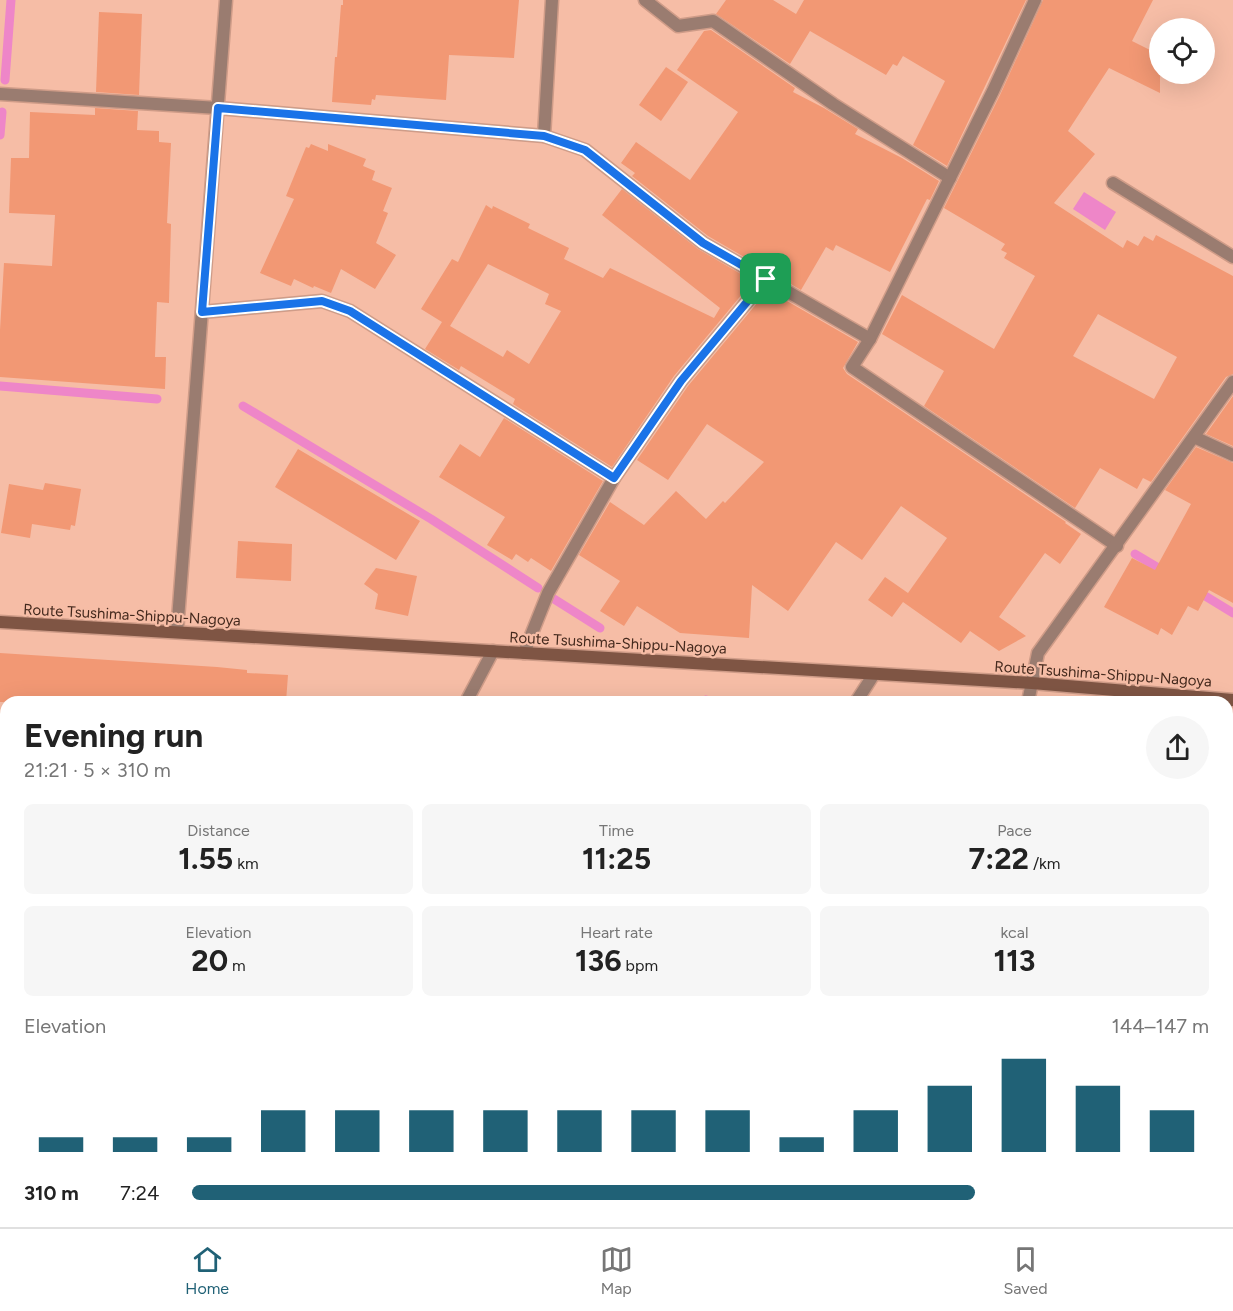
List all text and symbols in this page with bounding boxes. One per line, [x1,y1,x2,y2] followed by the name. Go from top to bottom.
[1149,18,1215,84] map controls
[1149,18,1215,84] button: locate
[740,253,791,304] pin
[749,262,782,295] icon: arrive
[23,600,241,630] street label: Route Tsushima-Shippu-Nagoya
[509,628,727,658] street label: Route Tsushima-Shippu-Nagoya
[994,657,1212,691] street label: Route Tsushima-Shippu-Nagoya
[24,716,203,755] text: Evening run
[1146,716,1209,779] button: share
[24,758,171,782] text: 21:21 · 5 × 310 m
[187,821,250,840] text: Distance
[599,821,634,840] text: Time
[997,821,1032,840] text: Pace
[178,840,233,877] text: 1.55
[582,840,651,877] text: 11:25
[968,840,1029,877] text: 7:22
[233,854,259,873] text: km
[1029,854,1061,873] text: /km
[186,923,251,942] text: Elevation
[580,923,653,942] text: Heart rate
[1001,923,1028,942] text: kcal
[191,942,228,979] text: 20
[575,942,622,979] text: 136
[994,942,1036,979] text: 113
[228,956,246,975] text: m
[622,956,658,975] text: bpm
[24,1014,106,1038] text: Elevation
[1112,1014,1209,1038] text: 144–147 m
[24,1181,79,1205] text: 310 m
[120,1181,159,1205] text: 7:24
[185,1243,229,1298] tab: Home
[600,1243,633,1298] tab: Map
[1003,1243,1048,1298] tab: Saved

